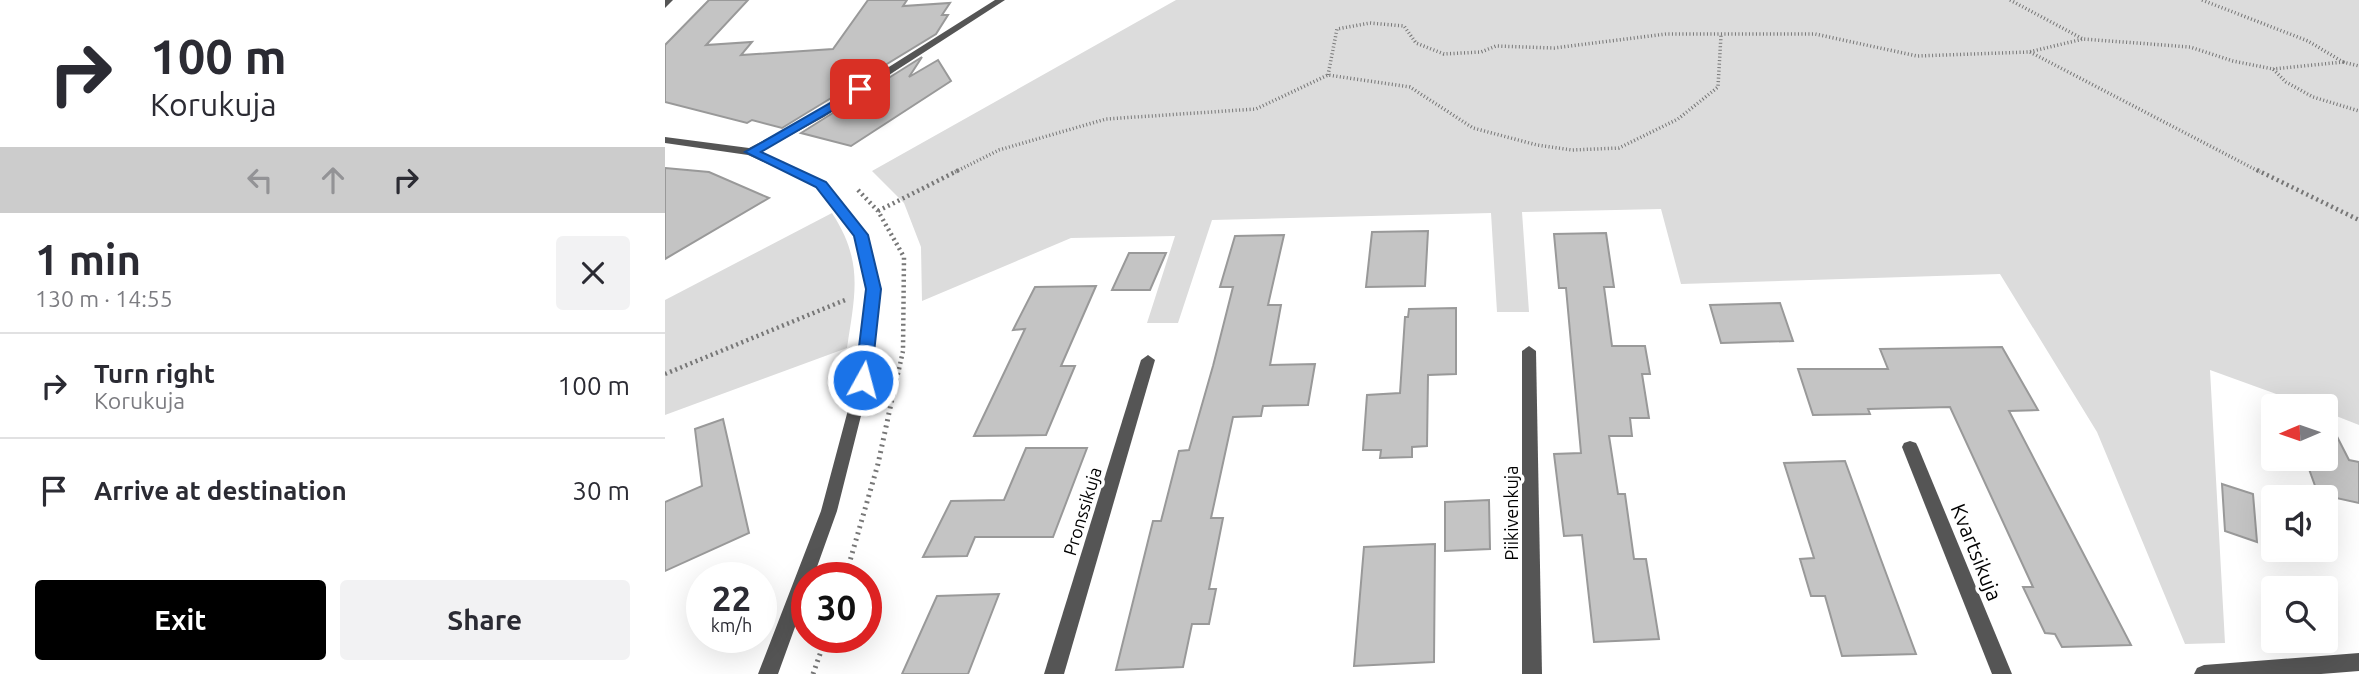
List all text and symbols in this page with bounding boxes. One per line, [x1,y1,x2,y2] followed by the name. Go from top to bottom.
[35,28,126,119] icon: right
[150,28,287,83] text: 100 m
[830,59,890,119] pin
[841,70,879,108] icon: arrive
[150,86,277,122] text: Korukuja
[241,161,279,199] icon: left
[314,161,352,199] icon: ahead
[387,161,425,199] icon: right
[35,236,141,283] text: 1 min
[556,236,630,310] button: close
[35,286,173,311] text: 130 m · 14:55
[826,343,900,417] position arrow
[94,359,215,388] text: Turn right
[35,367,73,405] icon: right
[558,371,630,400] text: 100 m
[94,388,185,413] text: Korukuja
[2261,394,2338,471] north arrow
[2261,394,2338,653] map controls
[1059,464,1105,558] street label: Pronssikuja
[1501,466,1521,560] street label: Piikivenkuja
[35,472,73,510] icon: arrive
[94,476,347,505] text: Arrive at destination
[572,476,630,505] text: 30 m
[2261,485,2338,562] button: sound
[1947,500,2007,604] street label: Kvartsikuja
[791,562,882,653] speed limit sign: 30
[2261,576,2338,653] button: search
[712,578,751,618] text: 22
[35,580,326,660] button: Exit
[340,580,630,660] button: Share
[711,615,752,635] text: km/h

